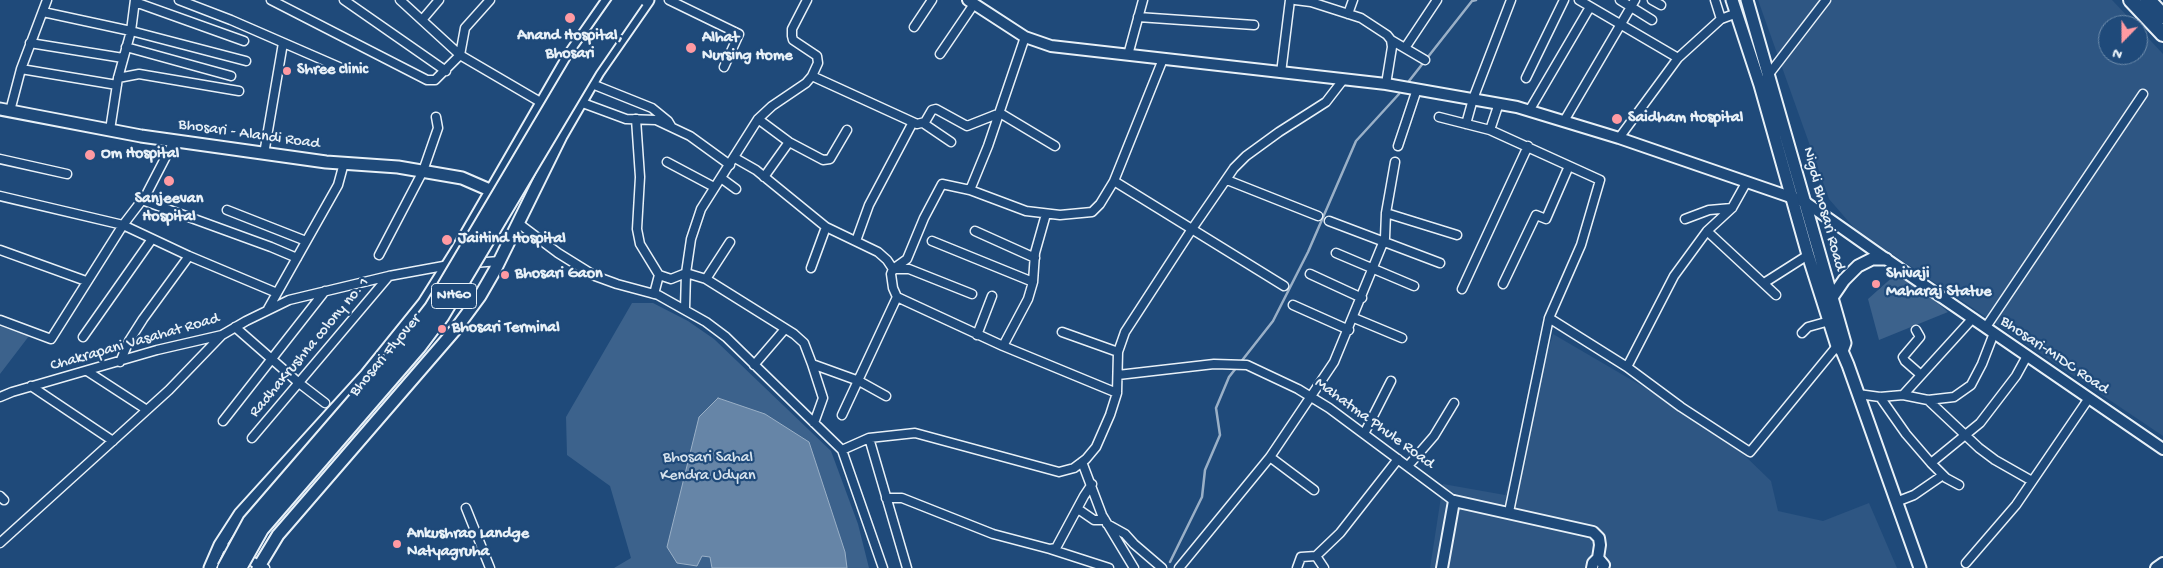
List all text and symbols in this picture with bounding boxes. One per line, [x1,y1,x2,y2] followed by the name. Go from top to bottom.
[563,11,577,25] marker: Anand Hospital, Bhosari
[2098,15,2148,65] north arrow
[517,27,623,65] place label: Anand Hospital, Bhosari
[702,29,793,67] place label: Alhat Nursing Home
[684,41,698,55] marker: Alhat Nursing Home
[2110,44,2125,63] text: N
[297,61,368,81] place label: Shree clinic
[281,65,293,77] marker: Shree clinic
[1628,109,1743,129] place label: Saidham Hospital
[1610,112,1624,126] marker: Saidham Hospital
[177,116,321,154] street label: Bhosari - Alandi Road
[101,145,179,165] place label: Om Hospital
[1797,145,1849,273] street label: Nigdi Bhosari Road
[83,148,97,162] marker: Om Hospital
[162,174,176,188] marker: Sanjeevan Hospital
[135,190,203,228] place label: Sanjeevan Hospital
[458,230,566,250] place label: JaiHind Hospital
[440,233,454,247] marker: JaiHind Hospital
[515,265,603,285] place label: Bhosari Gaon
[1886,265,1992,303] place label: Shivaji Maharaj Statue
[499,269,511,281] marker: Bhosari Gaon
[246,274,374,422] street label: RadhaKrushna colony no. 1
[1870,278,1882,290] marker: Shivaji Maharaj Statue
[432,284,476,308] road number: NH60
[48,310,222,376] street label: Chakrapani Vasahat Road
[346,311,426,401] street label: Bhosari Flyover
[1996,313,2112,399] street label: Bhosari-MIDC Road
[452,319,560,339] place label: Bhosari Terminal
[436,323,448,335] marker: Bhosari Terminal
[1310,374,1438,474] street label: Mahatma Phule Road
[660,449,756,487] park label: Bhosari Sahal Kendra Udyan
[407,525,529,563] place label: Ankushrao Landge Natyagruha
[391,538,403,550] marker: Ankushrao Landge Natyagruha

